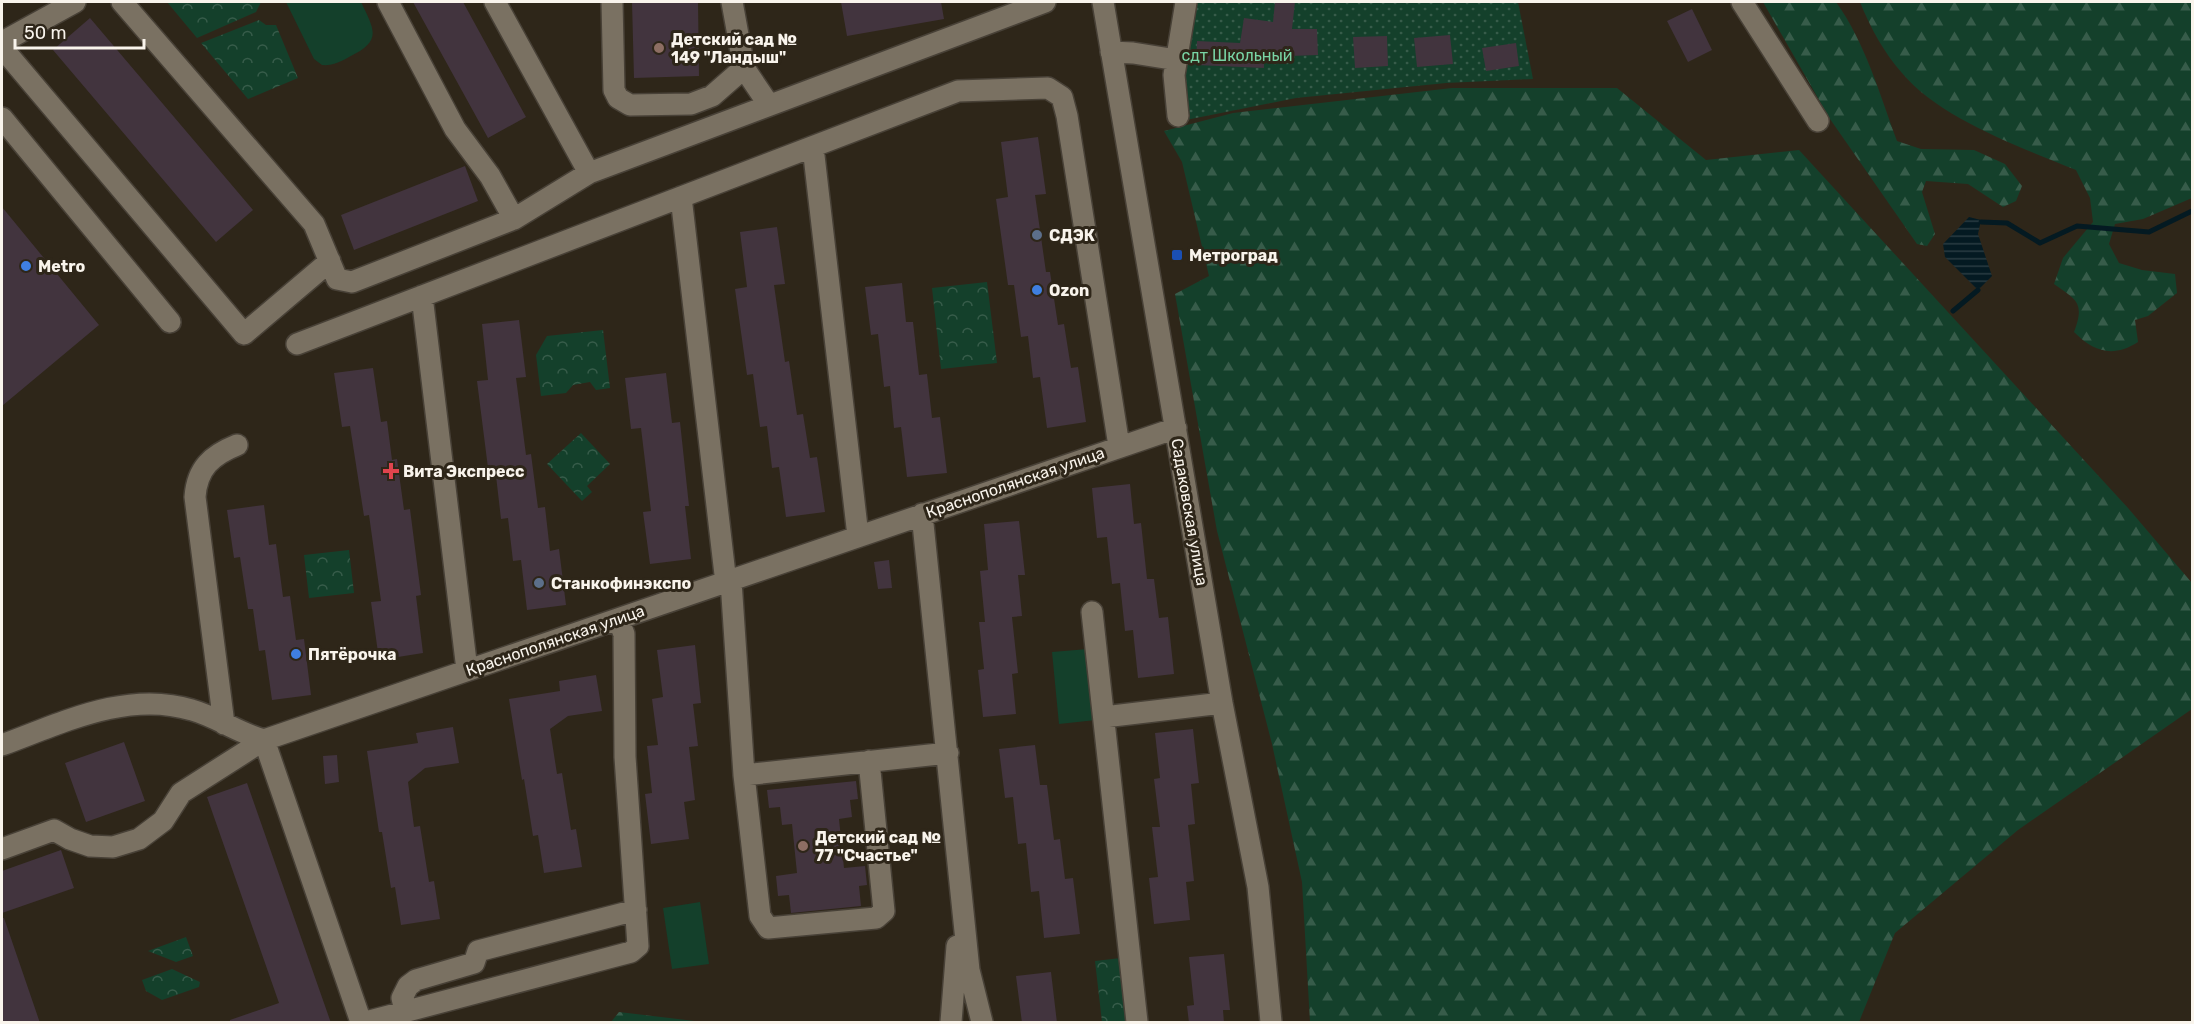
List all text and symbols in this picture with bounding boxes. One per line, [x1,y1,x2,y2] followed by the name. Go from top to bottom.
[15,12,144,50] scale bar
[24,22,67,44] text: 50 m
[671,30,797,67] place label: Детский сад № 149 "Ландыш"
[652,41,666,55] marker: Детский сад № 149 "Ландыш"
[1181,46,1293,65] park label: сдт Школьный
[1049,226,1095,245] place label: СДЭК
[1030,228,1044,242] marker: СДЭК
[1189,246,1278,265] place label: Метроград
[1170,248,1184,262] marker: Метроград
[38,257,85,276] place label: Metro
[19,259,33,273] marker: Metro
[1049,281,1089,300] place label: Ozon
[1030,283,1044,297] marker: Ozon
[1167,437,1212,587] street label: Садаковская улица
[923,443,1107,522] street label: Краснополянская улица
[403,462,525,481] place label: Вита Экспресс
[384,464,398,478] marker: Вита Экспресс
[551,574,692,593] place label: Станкофинэкспо
[532,576,546,590] marker: Станкофинэкспо
[463,601,647,680] street label: Краснополянская улица
[308,645,397,664] place label: Пятёрочка
[289,647,303,661] marker: Пятёрочка
[815,828,941,865] place label: Детский сад № 77 "Счастье"
[796,839,810,853] marker: Детский сад № 77 "Счастье"

